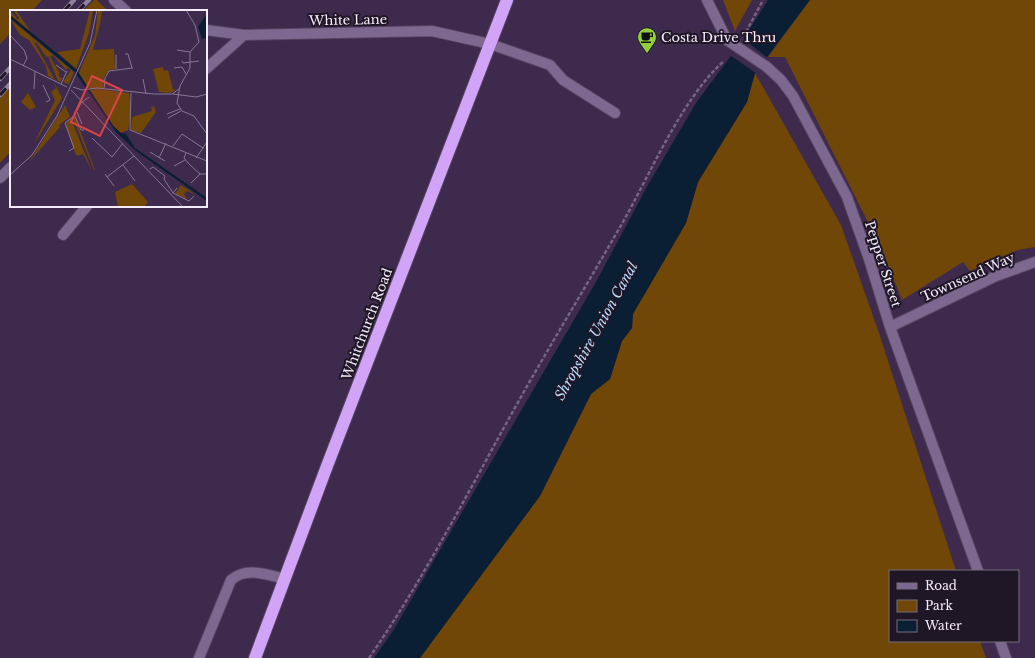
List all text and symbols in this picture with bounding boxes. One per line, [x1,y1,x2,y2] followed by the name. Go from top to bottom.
[10,10,207,207] inset map
[308,11,387,29] street label: White Lane
[636,26,658,54] cafe icon: Costa Drive Thru
[661,29,777,46] place label: Costa Drive Thru
[861,219,905,309] street label: Pepper Street
[918,248,1018,305] street label: Townsend Way
[550,258,642,403] water label: Shropshire Union Canal
[337,265,396,383] street label: Whitchurch Road
[889,570,1019,642] legend
[925,578,957,593] text: Road
[925,598,953,613] text: Park
[924,618,962,633] text: Water

